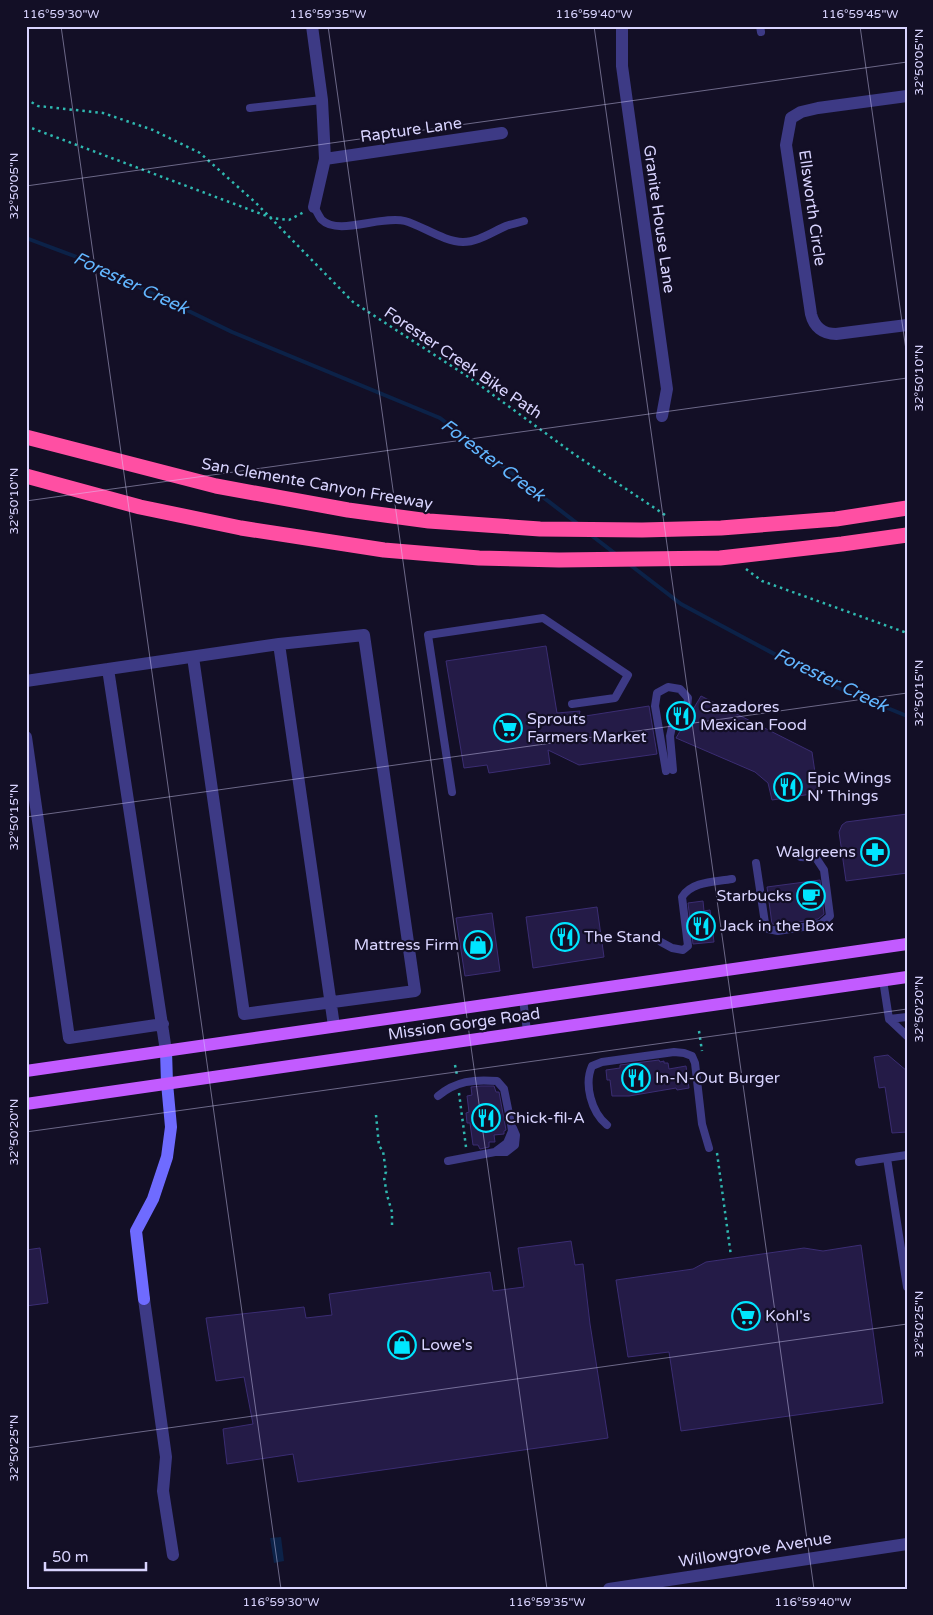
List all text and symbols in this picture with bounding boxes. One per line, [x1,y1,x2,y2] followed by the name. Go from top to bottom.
[23,7,99,21] text: 116°59'30"W
[290,7,366,21] text: 116°59'35"W
[556,7,632,21] text: 116°59'40"W
[822,7,898,21] text: 116°59'45"W
[912,29,926,96] text: 32°50'05"N
[359,113,463,147] street label: Rapture Lane
[639,144,679,294] street label: Granite House Lane
[794,149,830,267] street label: Ellsworth Circle
[7,153,21,220] text: 32°50'05"N
[70,247,193,320] water label: Forester Creek
[380,303,546,423] street label: Forester Creek Bike Path
[912,345,926,412] text: 32°50'10"N
[437,414,550,507] water label: Forester Creek
[200,454,435,514] street label: San Clemente Canyon Freeway
[7,468,21,535] text: 32°50'10"N
[770,643,893,718] water label: Forester Creek
[912,660,926,727] text: 32°50'15"N
[700,697,807,735] place label: Cazadores Mexican Food
[666,701,696,731] restaurant icon: Cazadores Mexican Food
[527,709,647,747] place label: Sprouts Farmers Market
[493,713,523,743] supermarket icon: Sprouts Farmers Market
[807,768,891,806] place label: Epic Wings N' Things
[773,772,803,802] restaurant icon: Epic Wings N' Things
[7,784,21,851] text: 32°50'15"N
[860,837,890,867] pharmacy icon: Walgreens
[776,842,856,862] place label: Walgreens
[796,881,826,911] cafe icon: Starbucks
[717,886,792,906] place label: Starbucks
[686,911,716,941] restaurant icon: Jack in the Box
[720,916,834,936] place label: Jack in the Box
[550,922,580,952] restaurant icon: The Stand
[584,927,661,947] place label: The Stand
[463,930,493,960] shop icon: Mattress Firm
[354,935,459,955] place label: Mattress Firm
[912,976,926,1043] text: 32°50'20"N
[387,1003,541,1045] street label: Mission Gorge Road
[621,1063,651,1093] restaurant icon: In-N-Out Burger
[655,1068,781,1088] place label: In-N-Out Burger
[7,1099,21,1166] text: 32°50'20"N
[471,1103,501,1133] restaurant icon: Chick-fil-A
[505,1108,585,1128] place label: Chick-fil-A
[912,1291,926,1358] text: 32°50'25"N
[731,1301,761,1331] supermarket icon: Kohl's
[765,1306,810,1326] place label: Kohl's
[387,1330,417,1360] shop icon: Lowe's
[421,1335,473,1355] place label: Lowe's
[7,1415,21,1482] text: 32°50'25"N
[677,1528,833,1572] street label: Willowgrove Avenue
[45,1540,146,1572] scale bar
[52,1548,89,1566] text: 50 m
[243,1595,319,1609] text: 116°59'30"W
[509,1595,585,1609] text: 116°59'35"W
[775,1595,851,1609] text: 116°59'40"W

